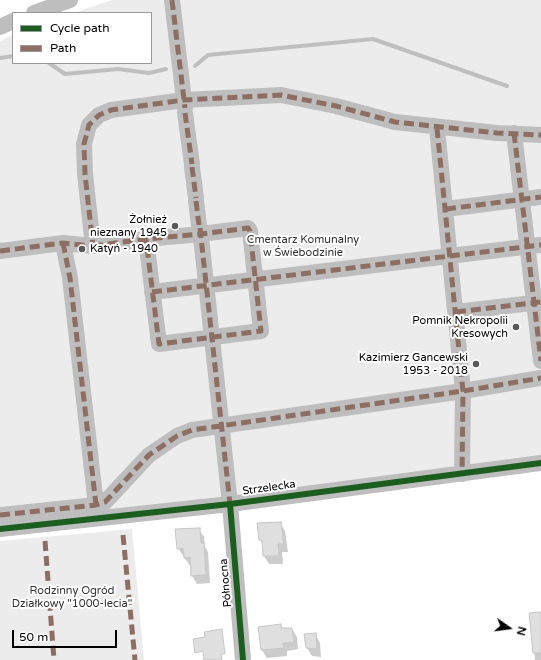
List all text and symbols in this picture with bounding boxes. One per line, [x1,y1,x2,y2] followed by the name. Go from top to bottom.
[12,12,152,64] legend
[50,21,109,35] text: Cycle path
[50,41,76,55] text: Path
[90,213,167,239] place label: Żołnież nieznany 1945
[170,221,180,231] marker: Żołnież nieznany 1945
[247,233,359,259] park label: Cmentarz Komunalny w Świebodzinie
[90,242,158,256] place label: Katyń - 1940
[77,244,87,254] marker: Katyń - 1940
[412,314,508,340] place label: Pomnik Nekropolii Kresowych
[511,322,521,332] marker: Pomnik Nekropolii Kresowych
[359,351,468,377] place label: Kazimierz Gancewski 1953 - 2018
[471,359,481,369] marker: Kazimierz Gancewski 1953 - 2018
[242,478,296,498] street label: Strzelecka
[217,558,235,608] street label: Północna
[12,584,132,610] park label: Rodzinny Ogród Działkowy "1000-lecia"
[489,608,529,648] north arrow
[14,622,119,648] scale bar
[514,625,529,637] text: N
[19,630,48,644] text: 50 m

